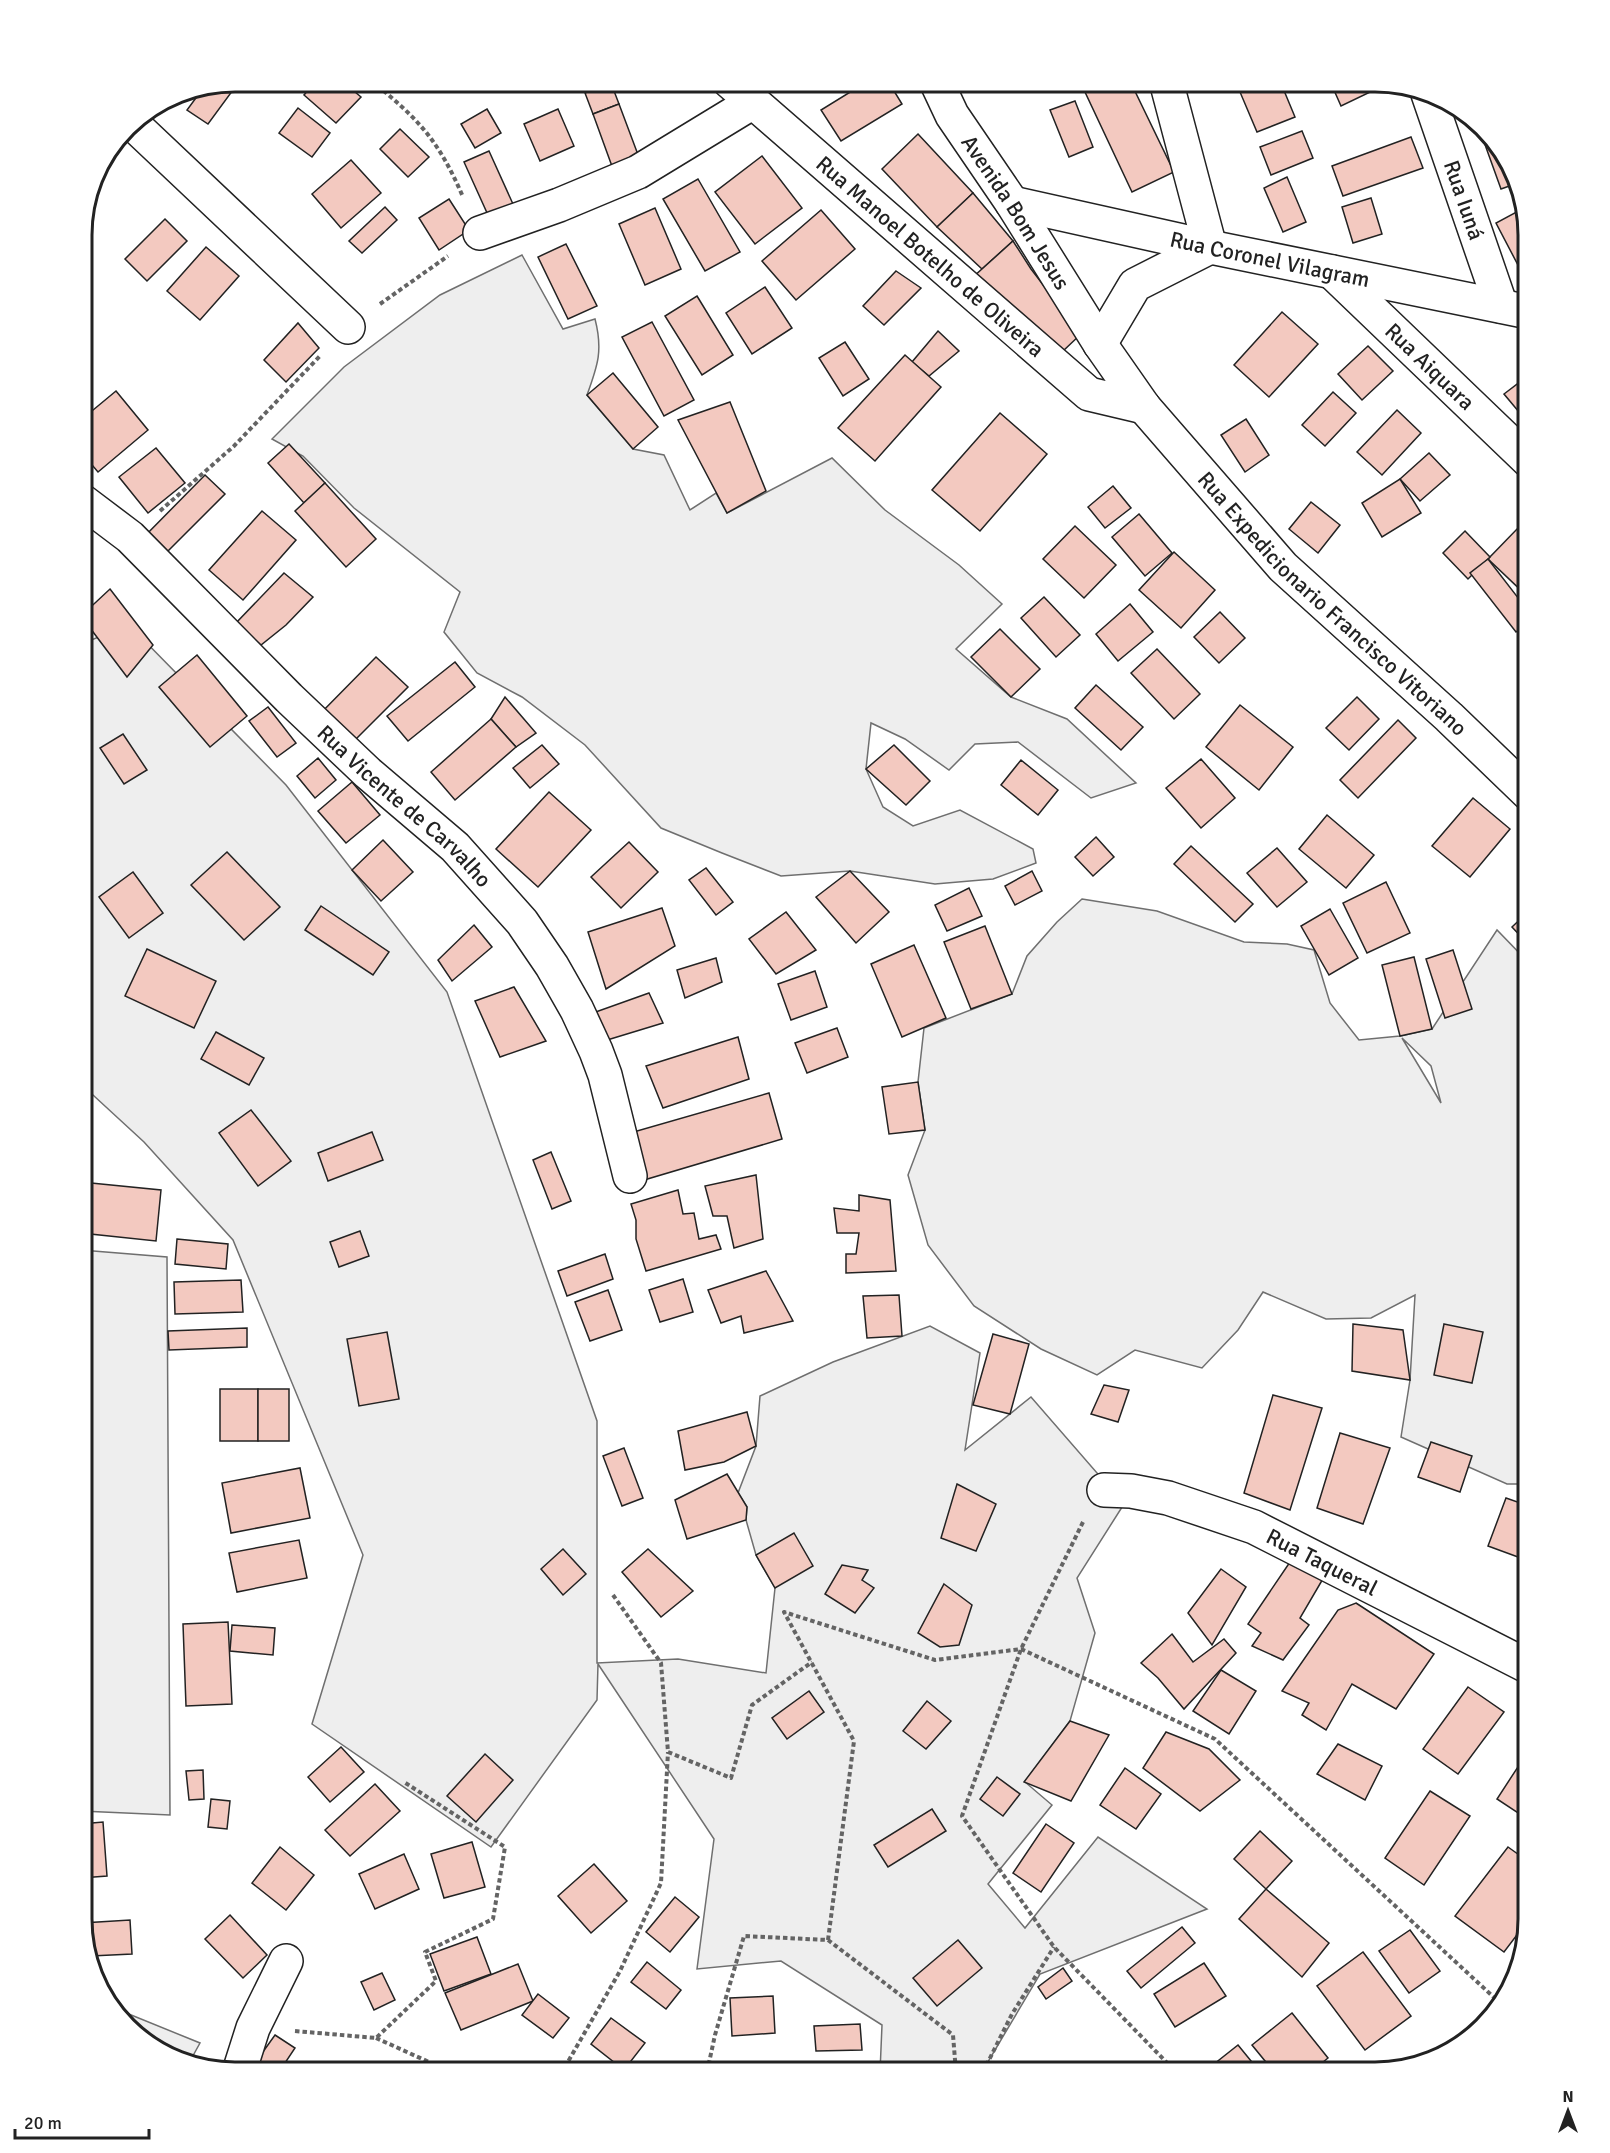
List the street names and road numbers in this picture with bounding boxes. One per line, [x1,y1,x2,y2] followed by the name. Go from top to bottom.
[956,130,1076,295] street label: Avenida Bom Jesus
[811,150,1050,363] street label: Rua Manoel Botelho de Oliveira
[1438,157,1490,243] street label: Rua Iuná
[1167,226,1372,293] street label: Rua Coronel Vilagram
[1379,317,1480,416] street label: Rua Aiquara
[1192,466,1473,741] street label: Rua Expedicionario Francisco Vitoriano
[312,719,497,893] street label: Rua Vicente de Carvalho
[1262,1523,1382,1602] street label: Rua Taqueral

